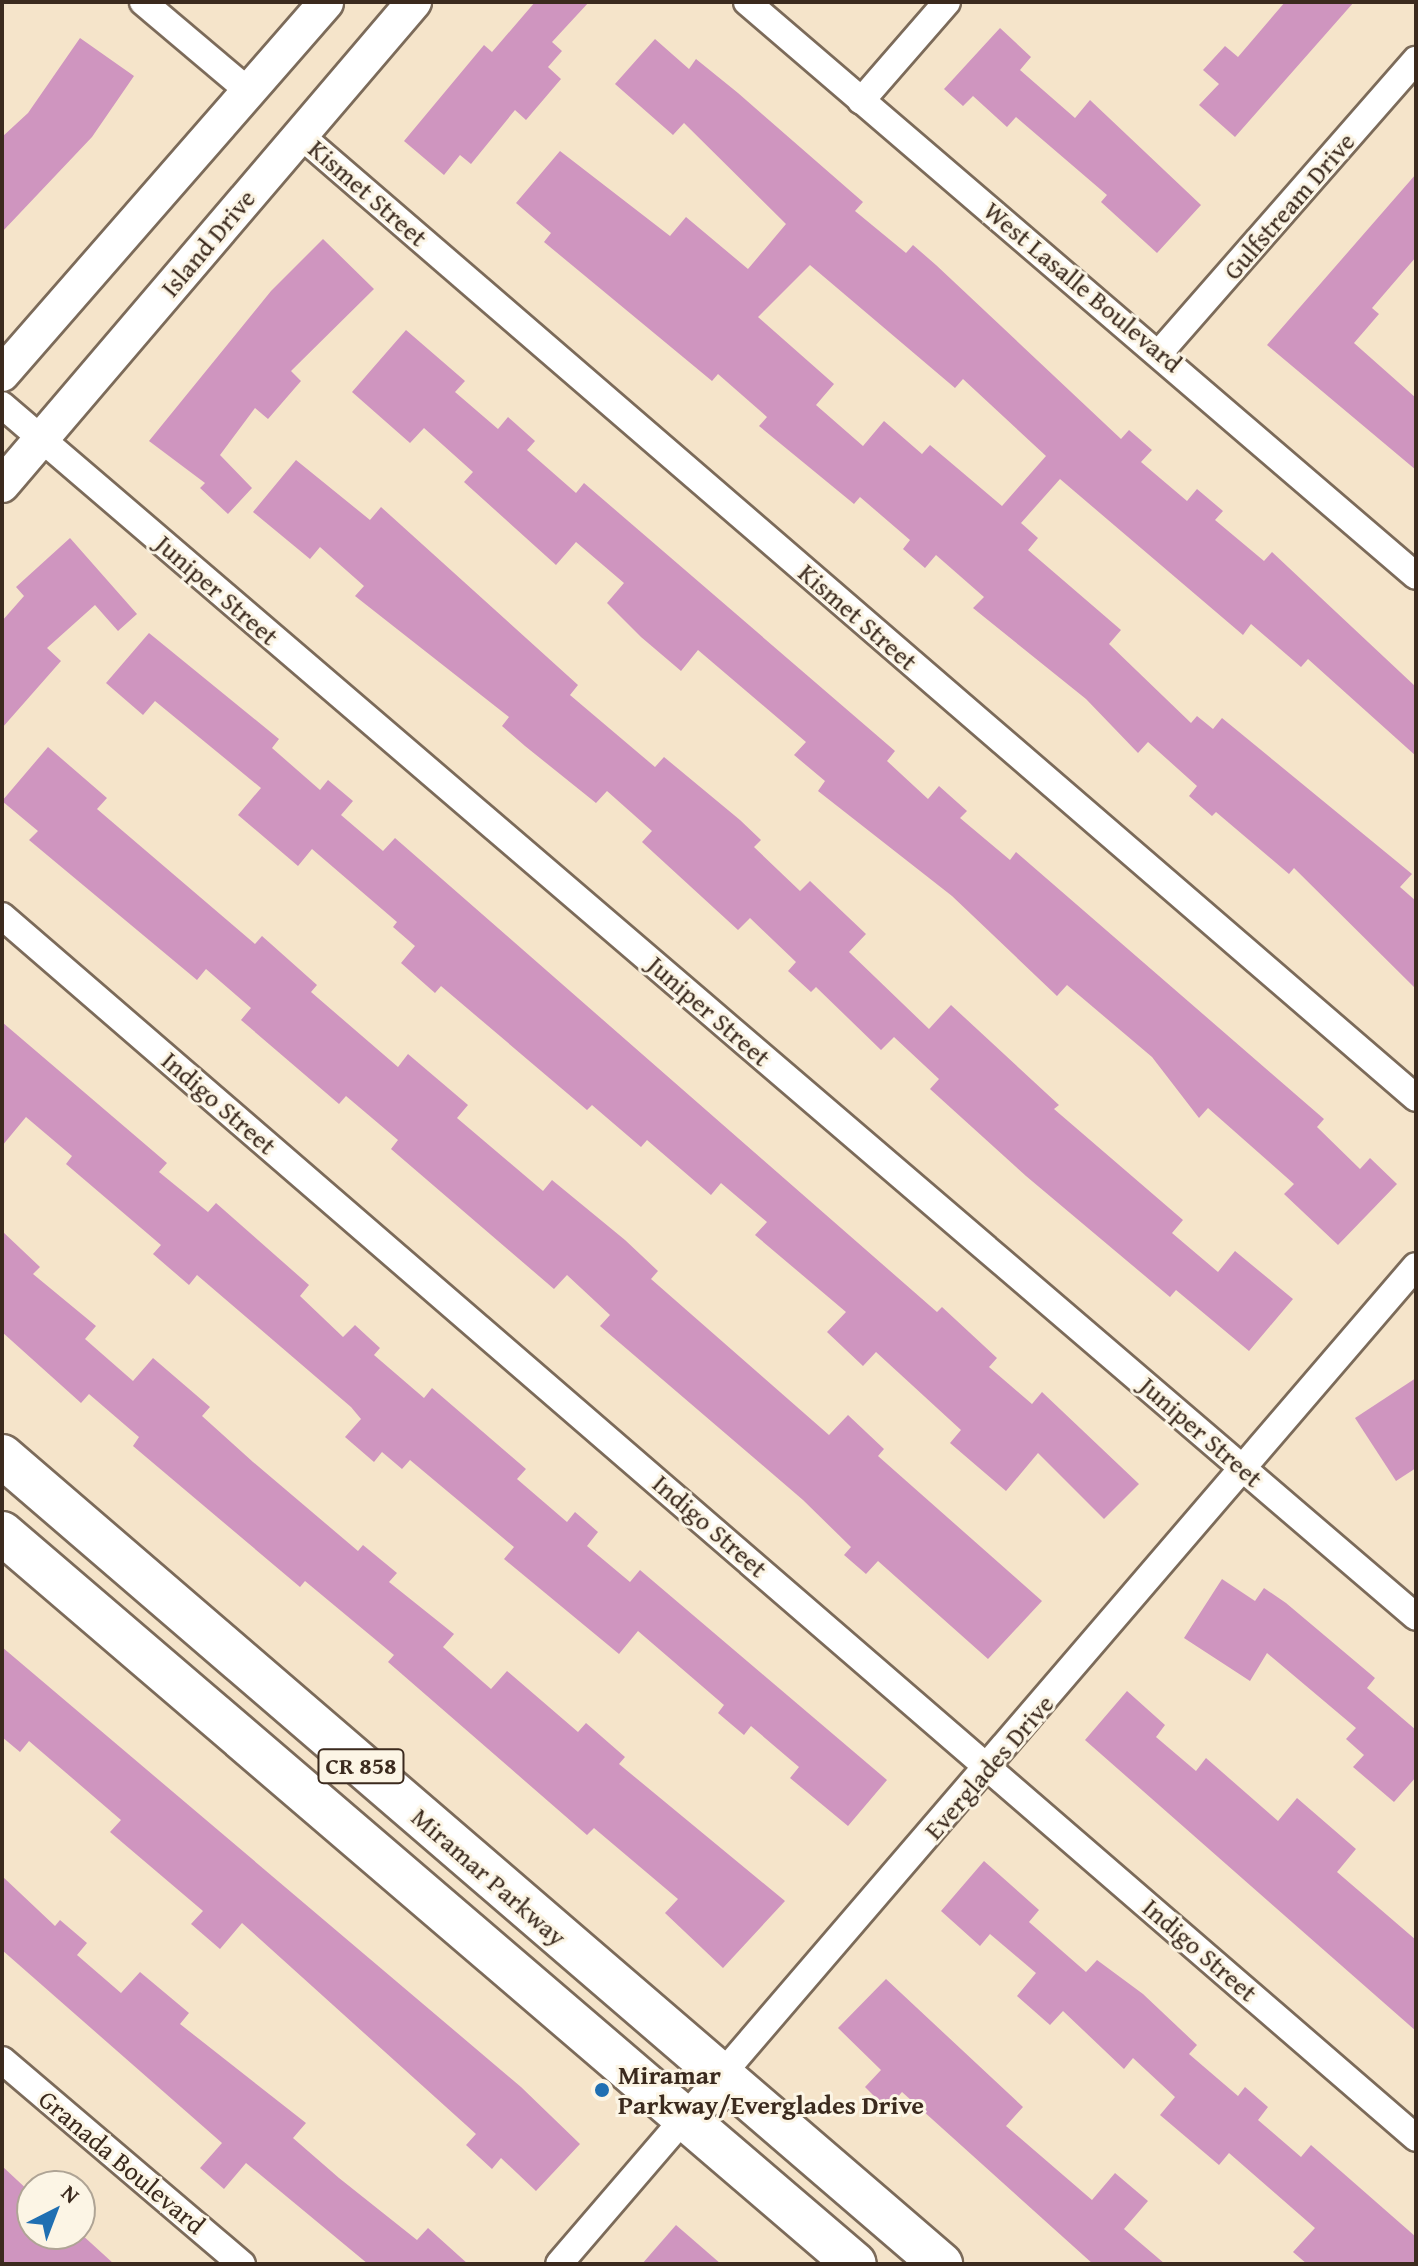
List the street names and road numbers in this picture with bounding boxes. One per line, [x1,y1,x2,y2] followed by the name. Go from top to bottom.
[1217,126,1361,286] street label: Gulfstream Drive
[302,133,434,253] street label: Kismet Street
[154,183,262,303] street label: Island Drive
[978,195,1188,379] street label: West Lasalle Boulevard
[149,528,285,652] street label: Juniper Street
[792,557,924,677] street label: Kismet Street
[641,949,777,1073] street label: Juniper Street
[155,1045,283,1161] street label: Indigo Street
[1133,1370,1269,1494] street label: Juniper Street
[646,1468,774,1584] street label: Indigo Street
[918,1688,1060,1846] street label: Everglades Drive
[317,1746,405,1786] road number: CR 858
[405,1801,573,1953] street label: Miramar Parkway
[1136,1892,1264,2008] street label: Indigo Street
[33,2083,211,2241] street label: Granada Boulevard

